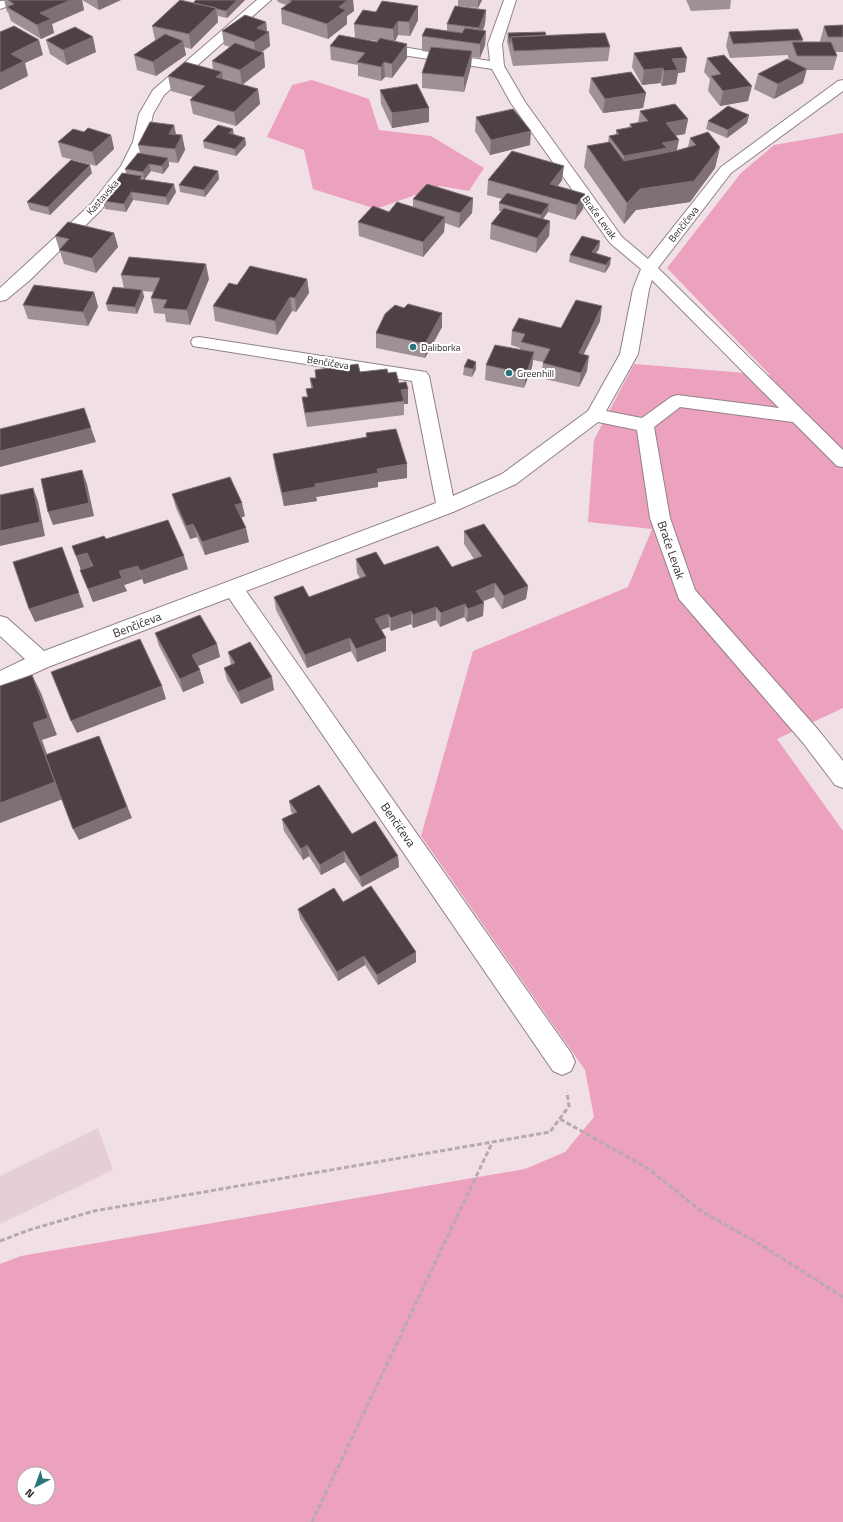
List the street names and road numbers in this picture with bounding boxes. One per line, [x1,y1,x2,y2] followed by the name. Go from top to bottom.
[83,176,122,218] street label: Kastavska
[579,192,621,242] street label: Braće Levak
[665,203,702,246] street label: Benčićeva
[306,352,350,373] street label: Benčićeva
[653,518,690,582] street label: Braće Levak
[110,607,164,642] street label: Benčićeva
[376,799,421,851] street label: Benčićeva

